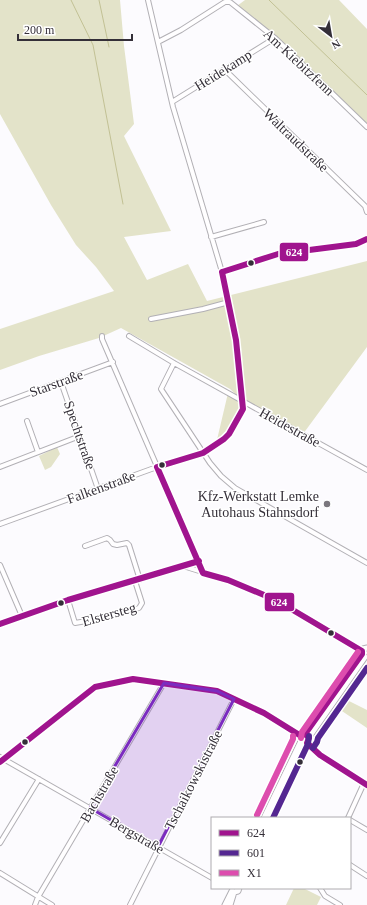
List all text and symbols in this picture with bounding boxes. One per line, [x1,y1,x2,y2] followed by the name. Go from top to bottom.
[18,16,132,42] scale bar
[311,16,351,56] north arrow
[24,23,55,37] text: 200 m
[260,26,337,99] street label: Am Kiebitzfenn
[330,37,343,52] text: N
[192,47,255,94] street label: Heidekamp
[260,106,331,175] street label: Waltraudstraße
[279,242,309,262] line badge: 624
[286,246,303,258] text: 624
[246,258,256,268] unlabelled marker
[27,367,85,400] street label: Starstraße
[61,399,98,471] street label: Spechtstraße
[257,405,323,450] street label: Heidestraße
[157,460,167,470] unlabelled marker
[65,468,137,507] street label: Falkenstraße
[198,489,319,520] place label: Kfz-Werkstatt Lemke Autohaus Stahnsdorf
[322,499,332,509] marker: Kfz-Werkstatt Lemke Autohaus Stahnsdorf
[264,592,295,612] line badge: 624
[271,596,288,608] text: 624
[56,598,66,608] unlabelled marker
[81,600,138,629] street label: Elstersteg
[326,628,336,638] unlabelled marker
[162,728,225,833] street label: Tschaikowskistraße
[20,737,30,747] unlabelled marker
[295,757,305,767] unlabelled marker
[77,764,121,825] street label: Bachstraße
[107,814,167,857] street label: Bergstraße
[211,817,351,889] legend
[247,826,265,840] text: 624
[247,846,265,860] text: 601
[247,866,262,880] text: X1

